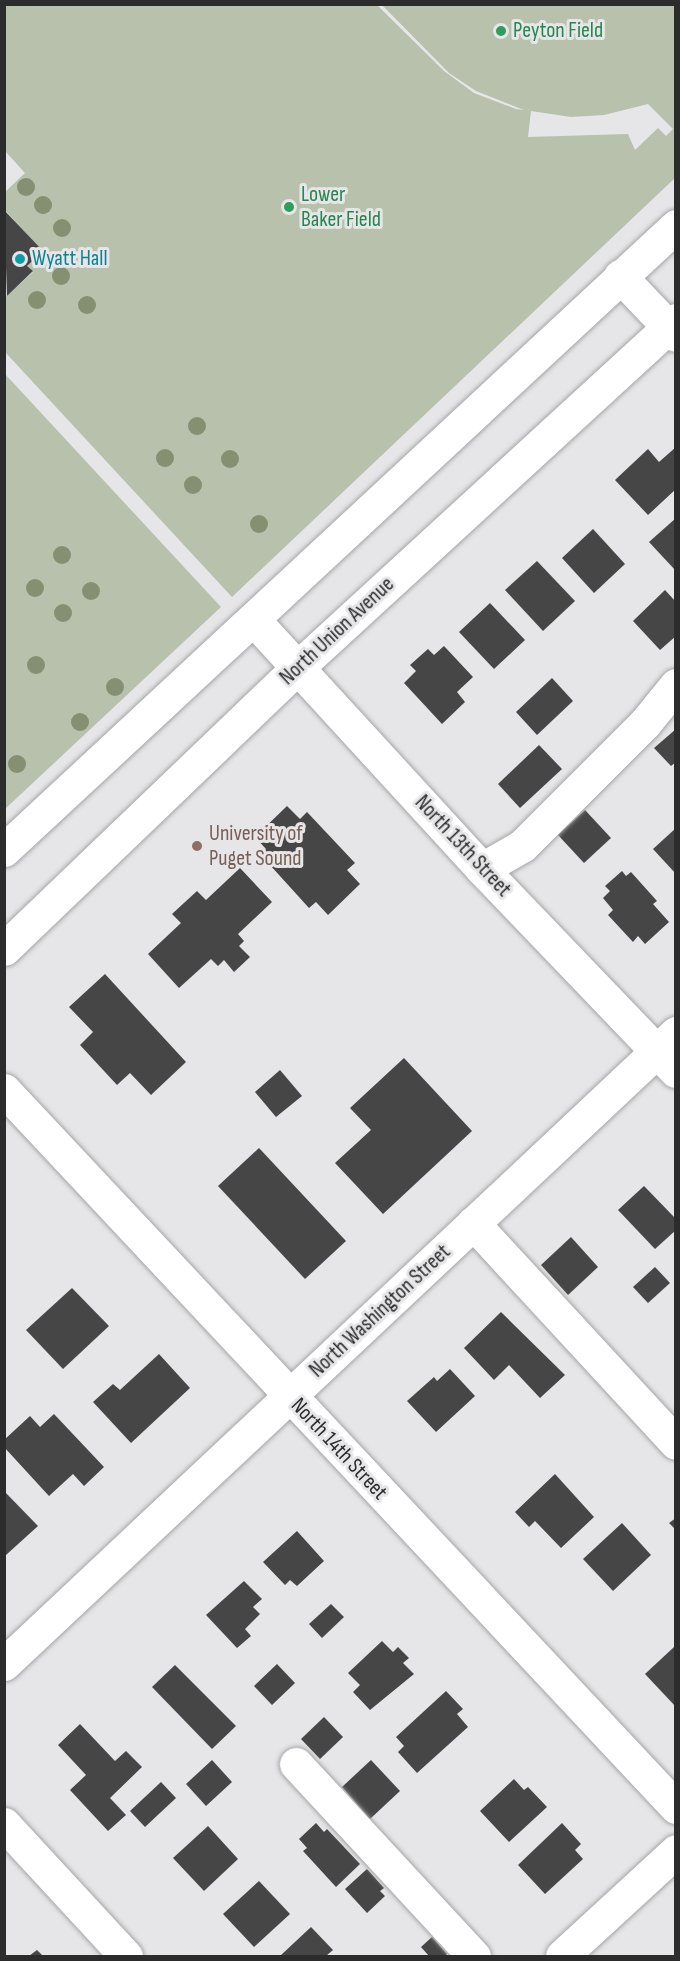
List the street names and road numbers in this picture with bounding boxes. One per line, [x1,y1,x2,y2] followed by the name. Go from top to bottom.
[274,571,400,691] street label: North Union Avenue
[409,790,517,902] street label: North 13th Street
[304,1239,456,1383] street label: North Washington Street
[285,1393,393,1505] street label: North 14th Street

